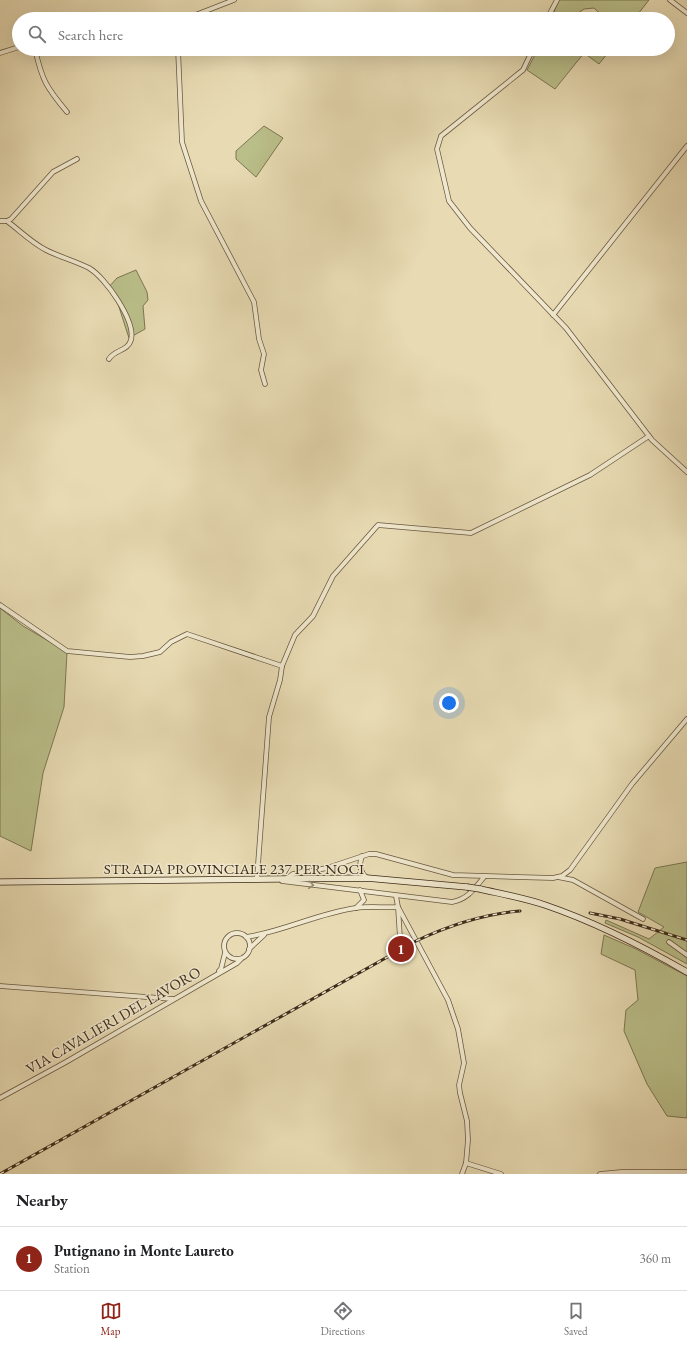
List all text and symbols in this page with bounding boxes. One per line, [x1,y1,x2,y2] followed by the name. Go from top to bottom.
[12,12,675,56] search box
[26,23,48,45] icon: search
[58,25,123,44] text: Search here
[439,693,459,713] your location
[104,859,364,878] street label: STRADA PROVINCIALE 237 PER NOCI
[308,880,314,889] one-way arrow
[388,934,414,964] pin: 1
[22,962,204,1078] street label: VIA CAVALIERI DEL LAVORO
[16,1189,68,1211] text: Nearby
[54,1241,234,1260] text: Putignano in Monte Laureto
[26,1250,32,1267] text: 1
[640,1250,671,1267] text: 360 m
[54,1260,90,1277] text: Station
[100,1300,122,1338] tab: Map
[321,1300,365,1338] tab: Directions
[564,1300,587,1338] tab: Saved

